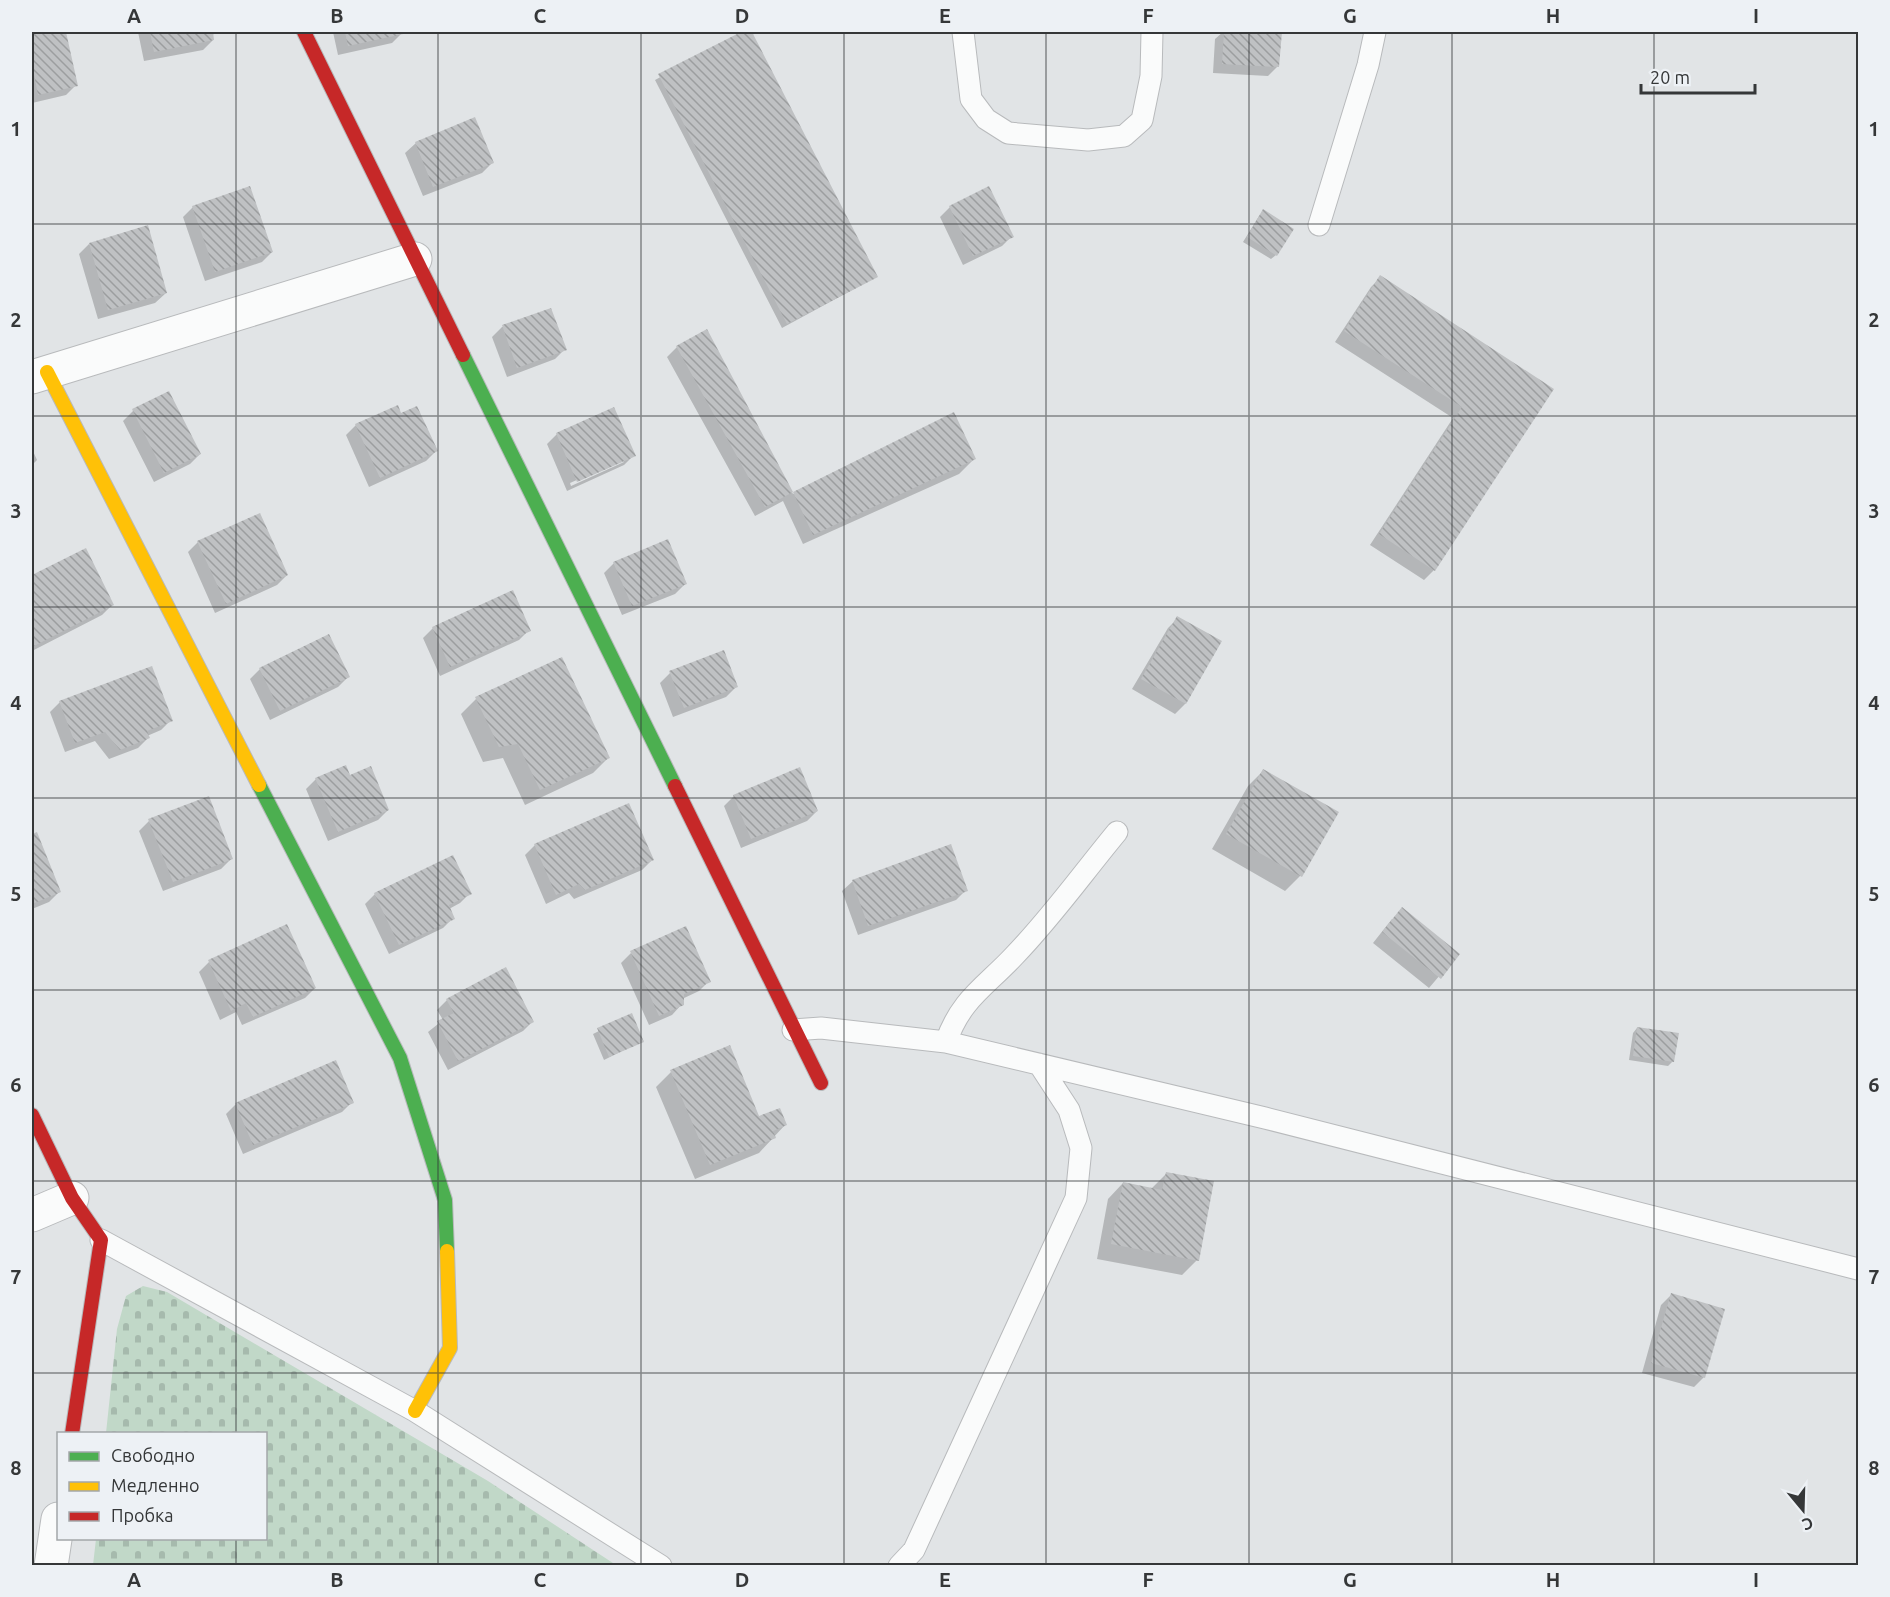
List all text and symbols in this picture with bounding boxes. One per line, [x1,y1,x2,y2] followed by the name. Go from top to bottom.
[127,4,141,27] text: A
[330,4,344,27] text: B
[534,4,547,27] text: C
[735,4,749,27] text: D
[939,4,951,27] text: E
[1142,4,1154,27] text: F
[1343,4,1357,27] text: G
[1546,4,1560,27] text: H
[1753,4,1759,27] text: I
[1641,57,1755,95] scale bar
[1650,67,1690,87] text: 20 m
[10,117,22,140] text: 1
[1868,117,1880,140] text: 1
[10,308,22,331] text: 2
[1868,308,1880,331] text: 2
[10,499,22,522] text: 3
[1868,499,1880,522] text: 3
[10,691,22,714] text: 4
[1868,691,1880,714] text: 4
[10,882,22,905] text: 5
[1868,882,1880,905] text: 5
[10,1073,22,1096] text: 6
[1868,1073,1880,1096] text: 6
[10,1265,22,1288] text: 7
[1868,1265,1880,1288] text: 7
[57,1432,267,1540] legend
[111,1445,195,1465] text: Свободно
[10,1456,22,1479] text: 8
[1868,1456,1880,1479] text: 8
[111,1475,200,1495] text: Медленно
[1773,1480,1833,1540] north arrow
[111,1505,174,1525] text: Пробка
[1800,1514,1816,1534] text: С
[127,1568,141,1591] text: A
[330,1568,344,1591] text: B
[534,1568,547,1591] text: C
[735,1568,749,1591] text: D
[939,1568,951,1591] text: E
[1142,1568,1154,1591] text: F
[1343,1568,1357,1591] text: G
[1546,1568,1560,1591] text: H
[1753,1568,1759,1591] text: I

